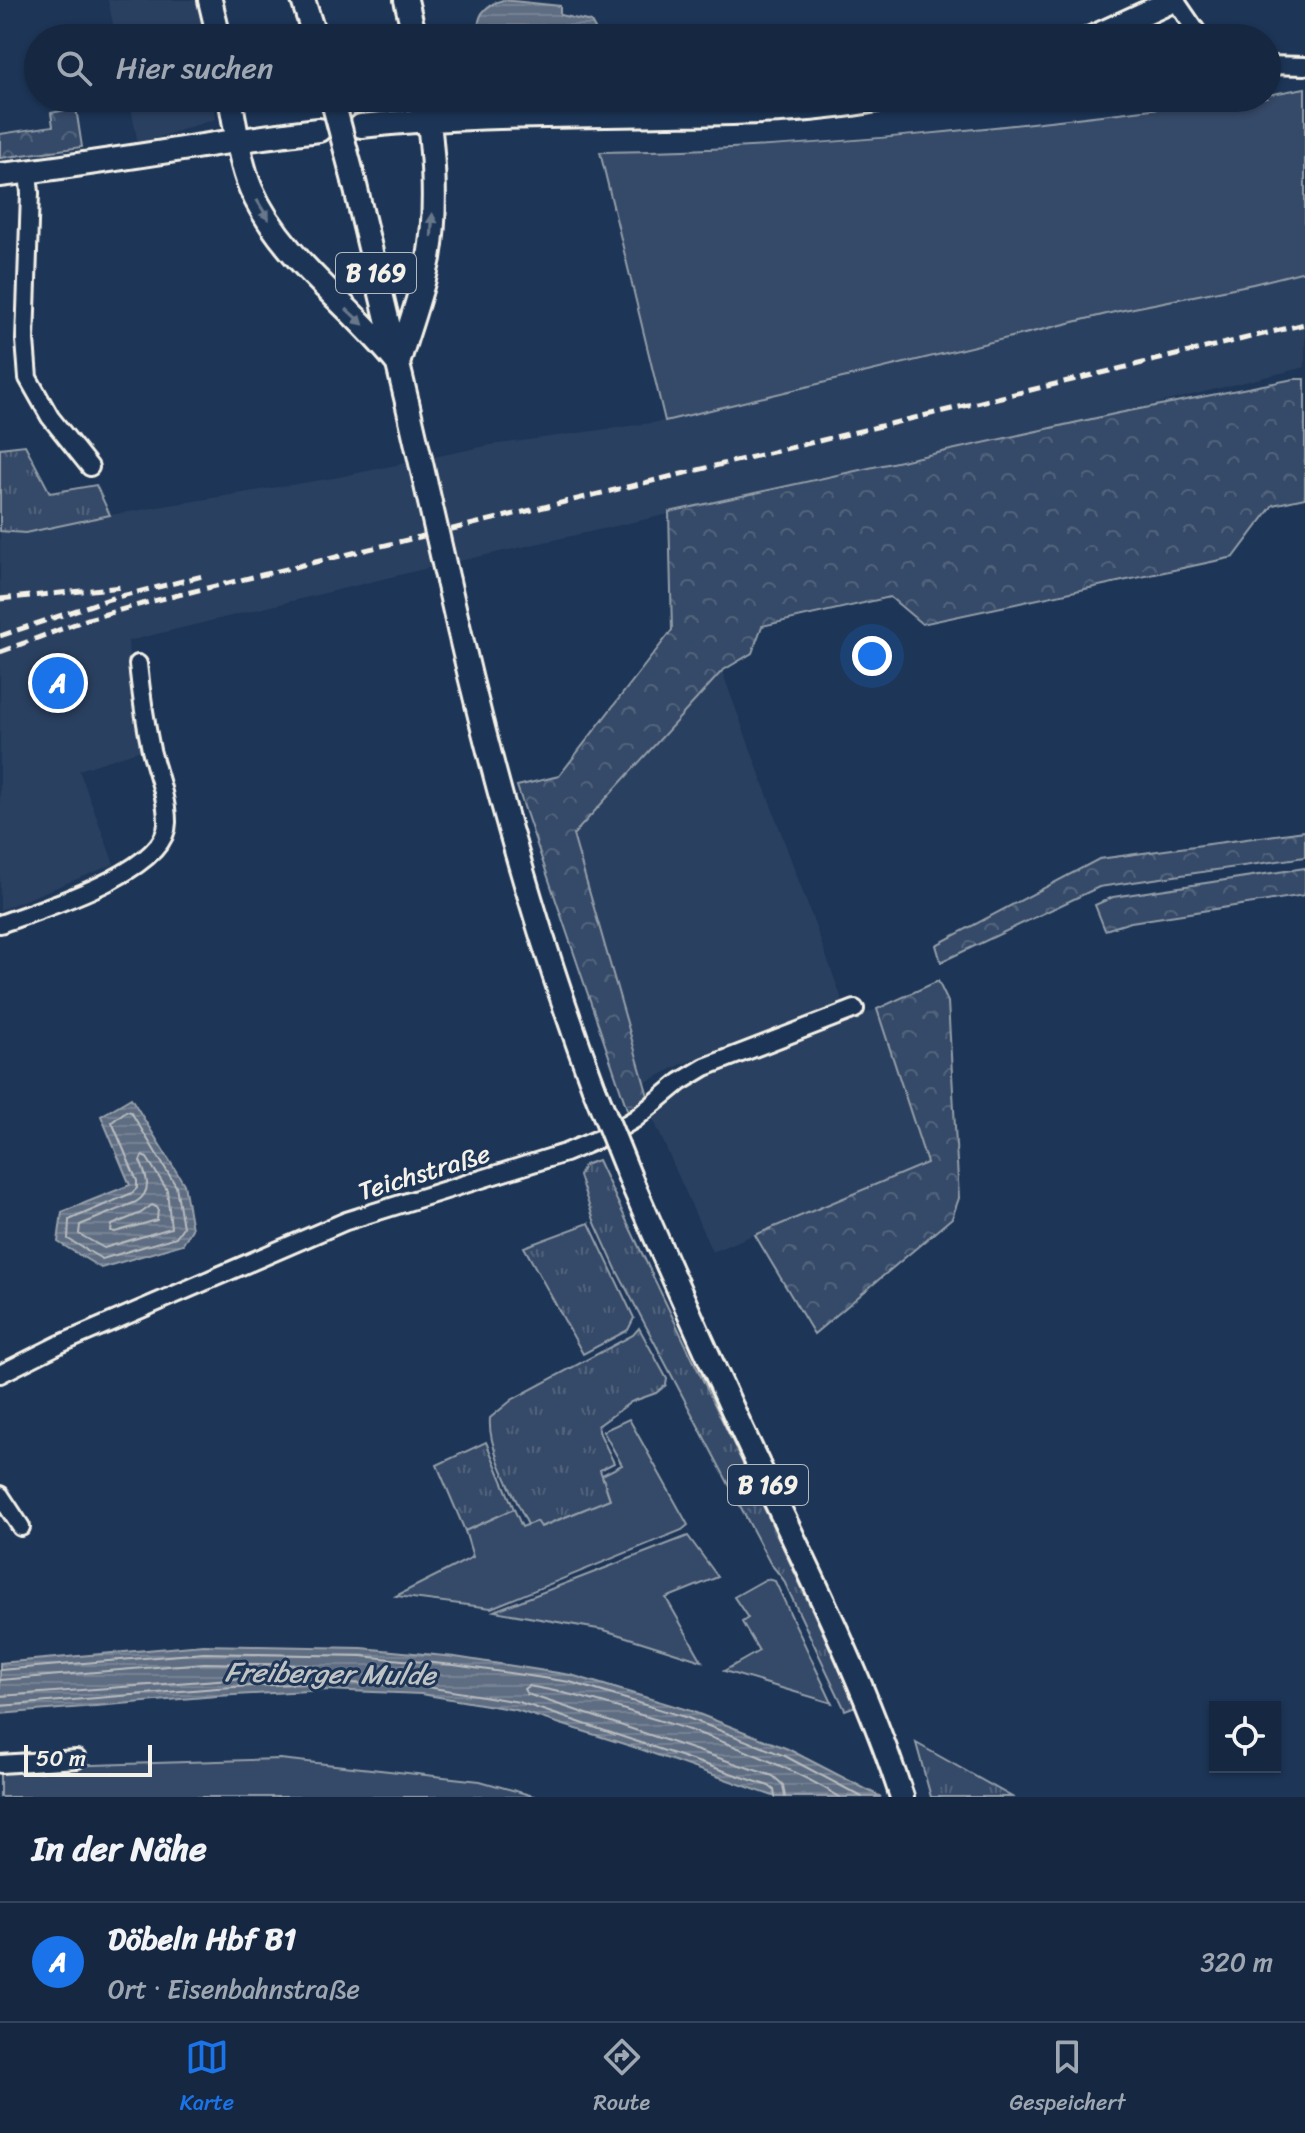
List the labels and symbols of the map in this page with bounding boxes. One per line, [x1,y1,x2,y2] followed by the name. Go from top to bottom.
[256,199,270,221] one-way arrow
[426,212,439,237] one-way arrow
[336,253,416,293] road number: B 169
[345,307,364,325] one-way arrow
[852,636,892,676] your location
[32,653,84,713] pin: A
[352,1130,496,1214] street label: Teichstraße
[728,1465,808,1505] road number: B 169
[224,1647,438,1700] water label: Freiberger Mulde
[24,1741,152,1777] scale bar

